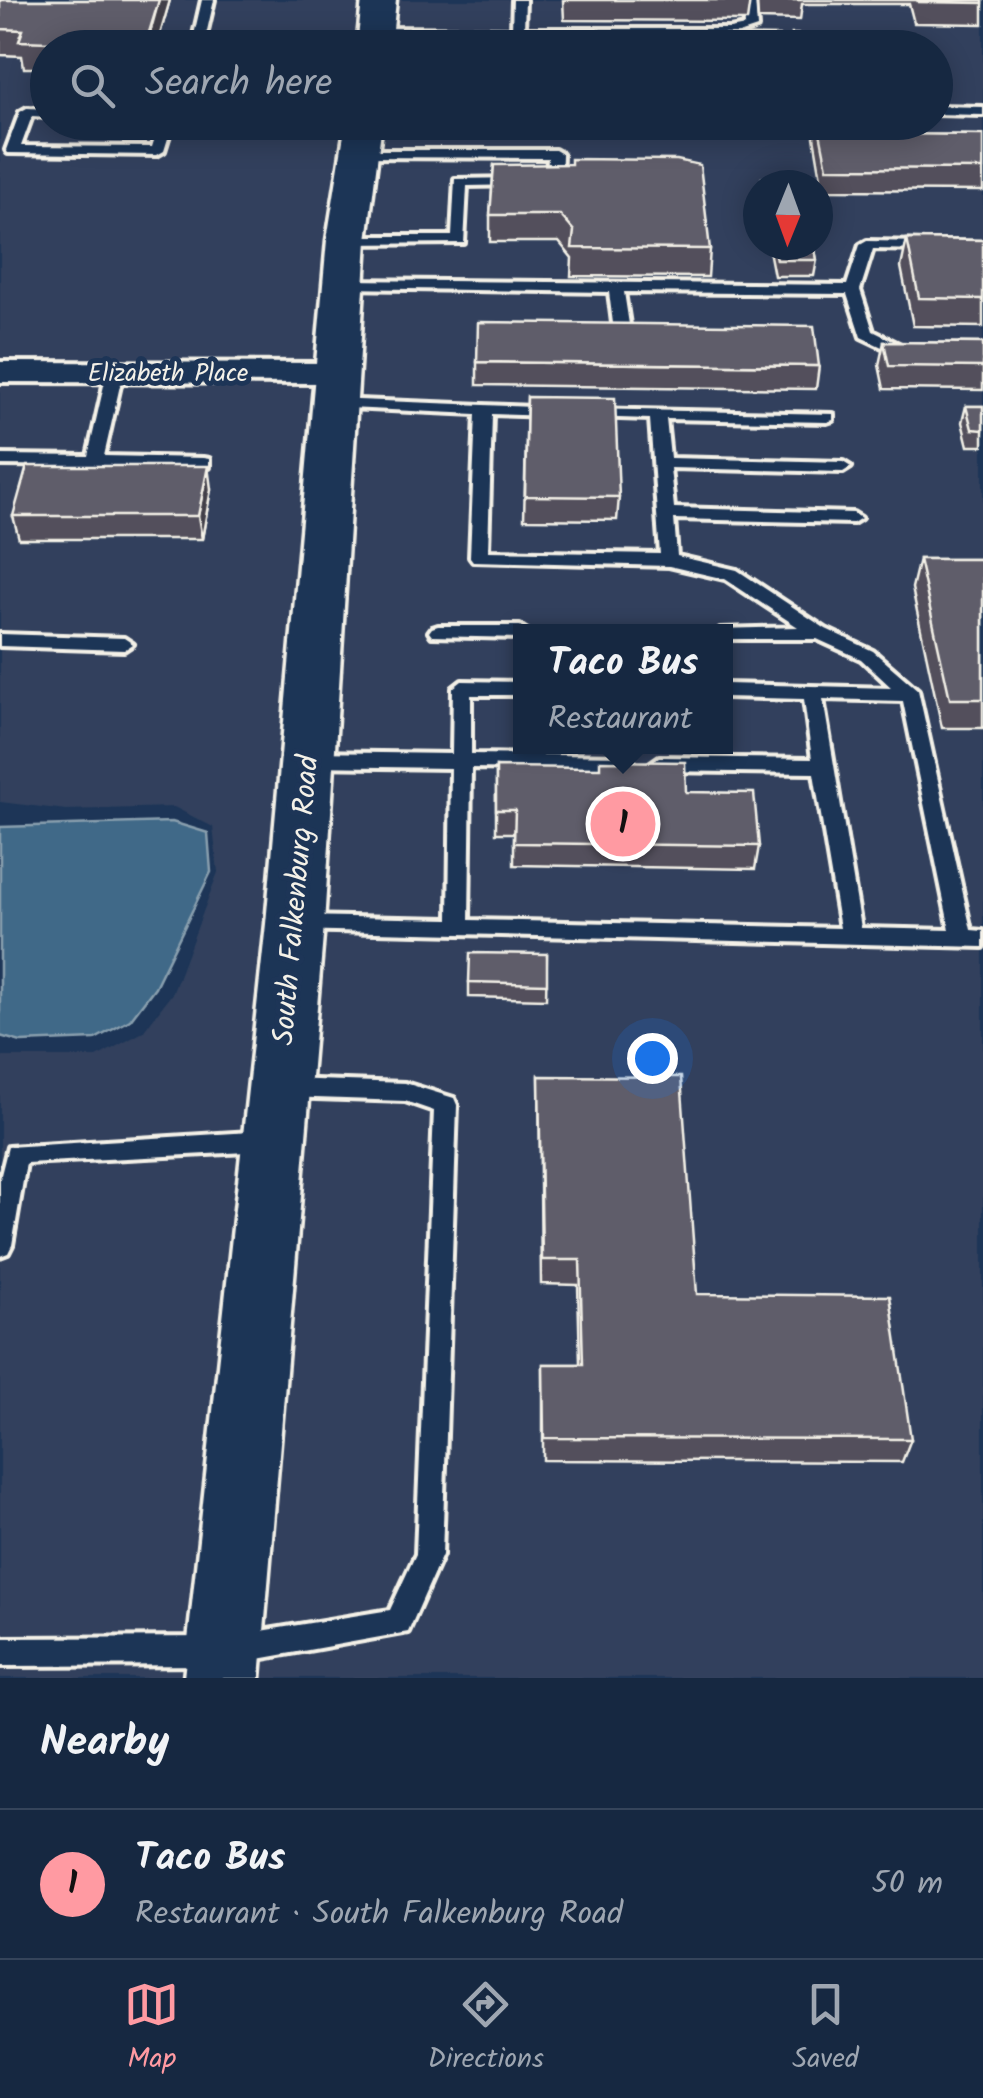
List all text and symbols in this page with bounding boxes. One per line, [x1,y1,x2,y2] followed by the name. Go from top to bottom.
[30,30,953,140] search box
[145,55,332,115] text: Search here
[65,58,120,113] icon: search
[743,170,833,260] north arrow
[88,354,248,394] street label: Elizabeth Place
[513,624,733,754] popup
[548,634,698,694] text: Taco Bus
[548,694,692,745] text: Restaurant
[260,752,334,1047] street label: South Falkenburg Road
[590,786,656,862] pin: 1
[627,1033,678,1084] your location
[40,1710,169,1777] text: Nearby
[135,1829,286,1889] text: Taco Bus
[68,1859,77,1910] text: 1
[872,1859,943,1910] text: 50 m
[135,1889,623,1940] text: Restaurant · South Falkenburg Road
[124,1977,179,2082] tab: Map
[428,1977,544,2082] tab: Directions
[792,1977,859,2082] tab: Saved

